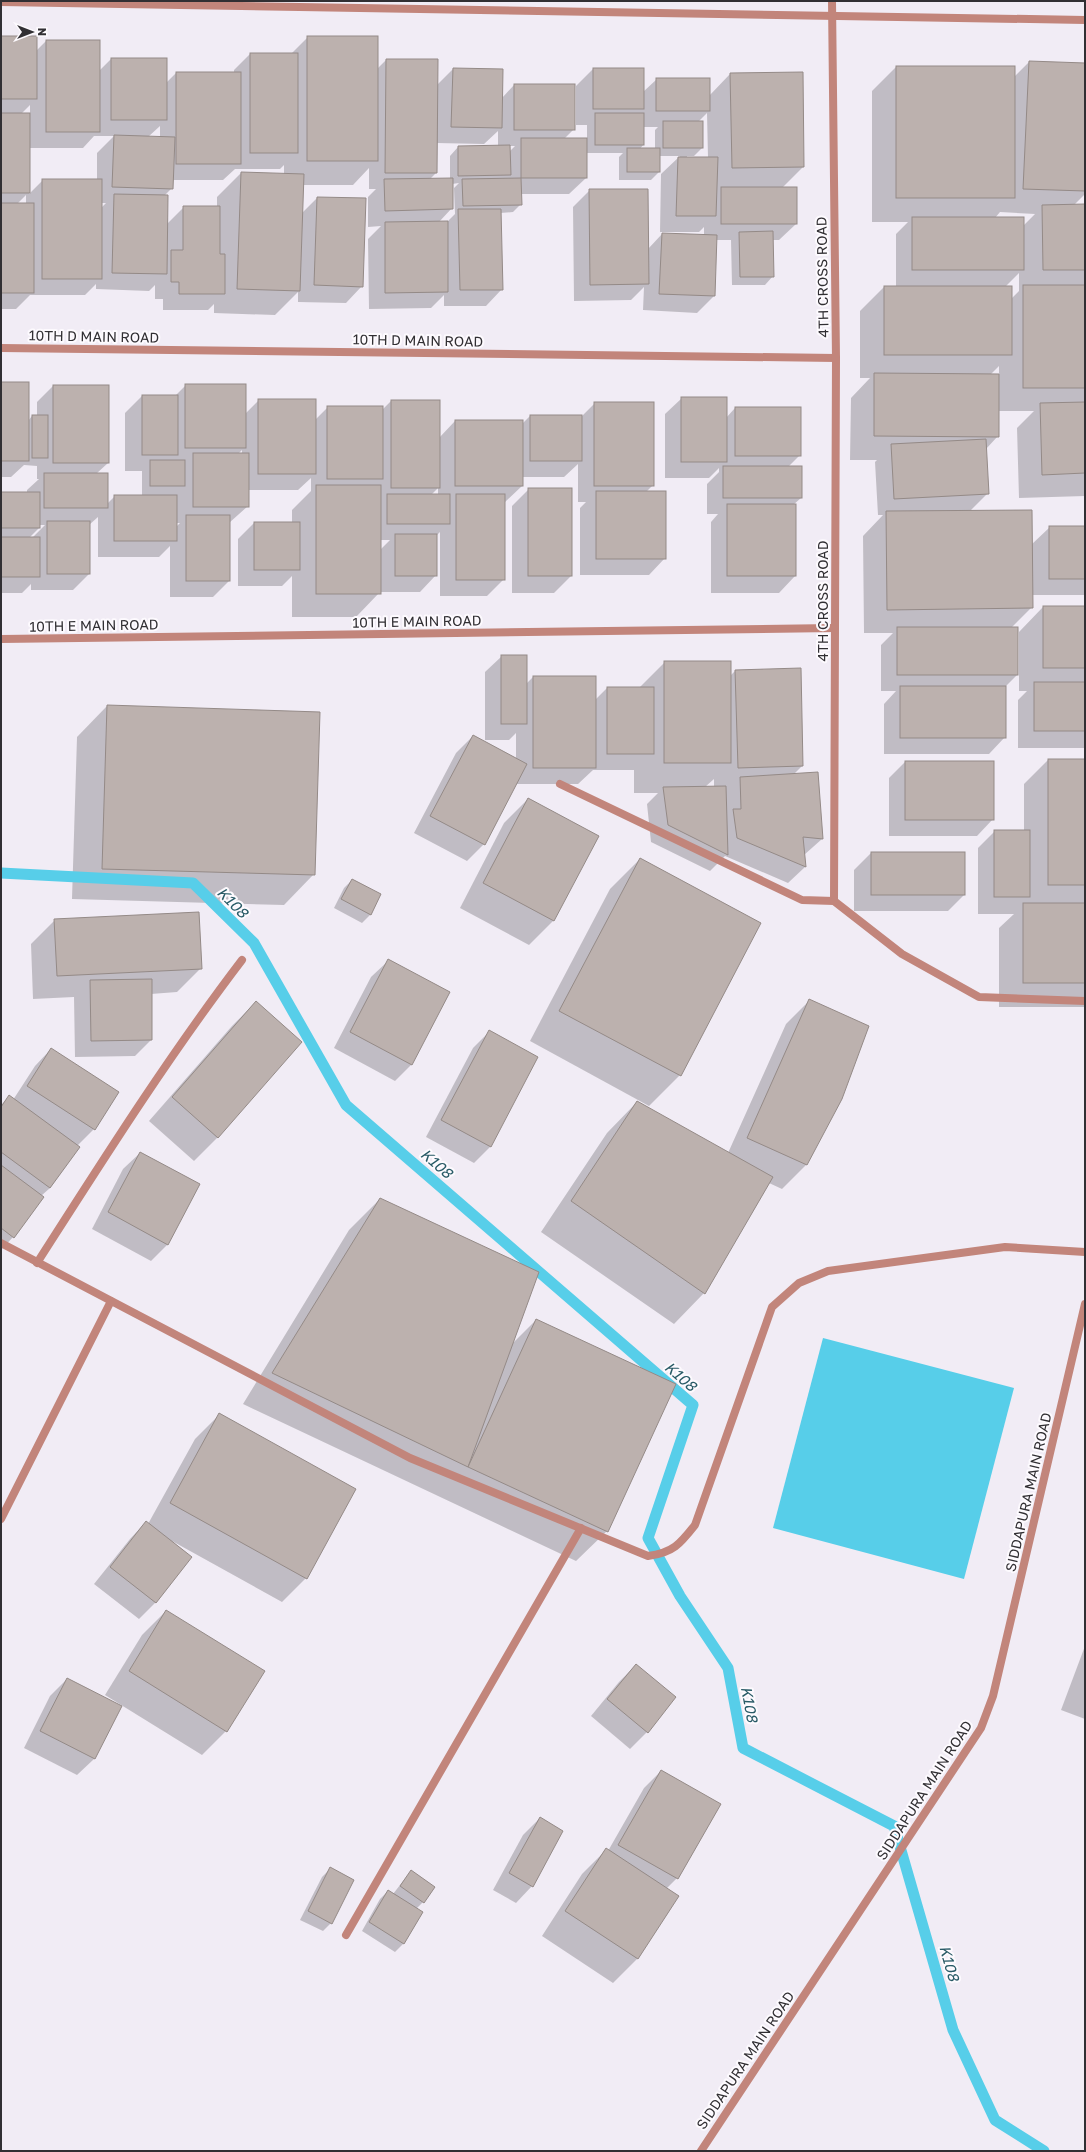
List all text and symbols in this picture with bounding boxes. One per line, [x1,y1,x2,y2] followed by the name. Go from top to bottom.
[12,12,52,52] north arrow
[36,28,49,36] text: N
[812,216,832,338] street label: 4TH CROSS ROAD
[29,326,159,346] street label: 10TH D MAIN ROAD
[353,330,483,350] street label: 10TH D MAIN ROAD
[814,541,831,661] street label: 4TH CROSS ROAD
[352,611,482,631] street label: 10TH E MAIN ROAD
[29,615,159,635] street label: 10TH E MAIN ROAD
[214,883,253,922] water label: K108
[417,1144,458,1183] water label: K108
[661,1357,702,1396] water label: K108
[1001,1411,1055,1573] street label: SIDDAPURA MAIN ROAD
[738,1685,763,1725] water label: K108
[873,1717,975,1863] street label: SIDDAPURA MAIN ROAD
[936,1943,964,1985] water label: K108
[692,1988,798,2132] street label: SIDDAPURA MAIN ROAD

